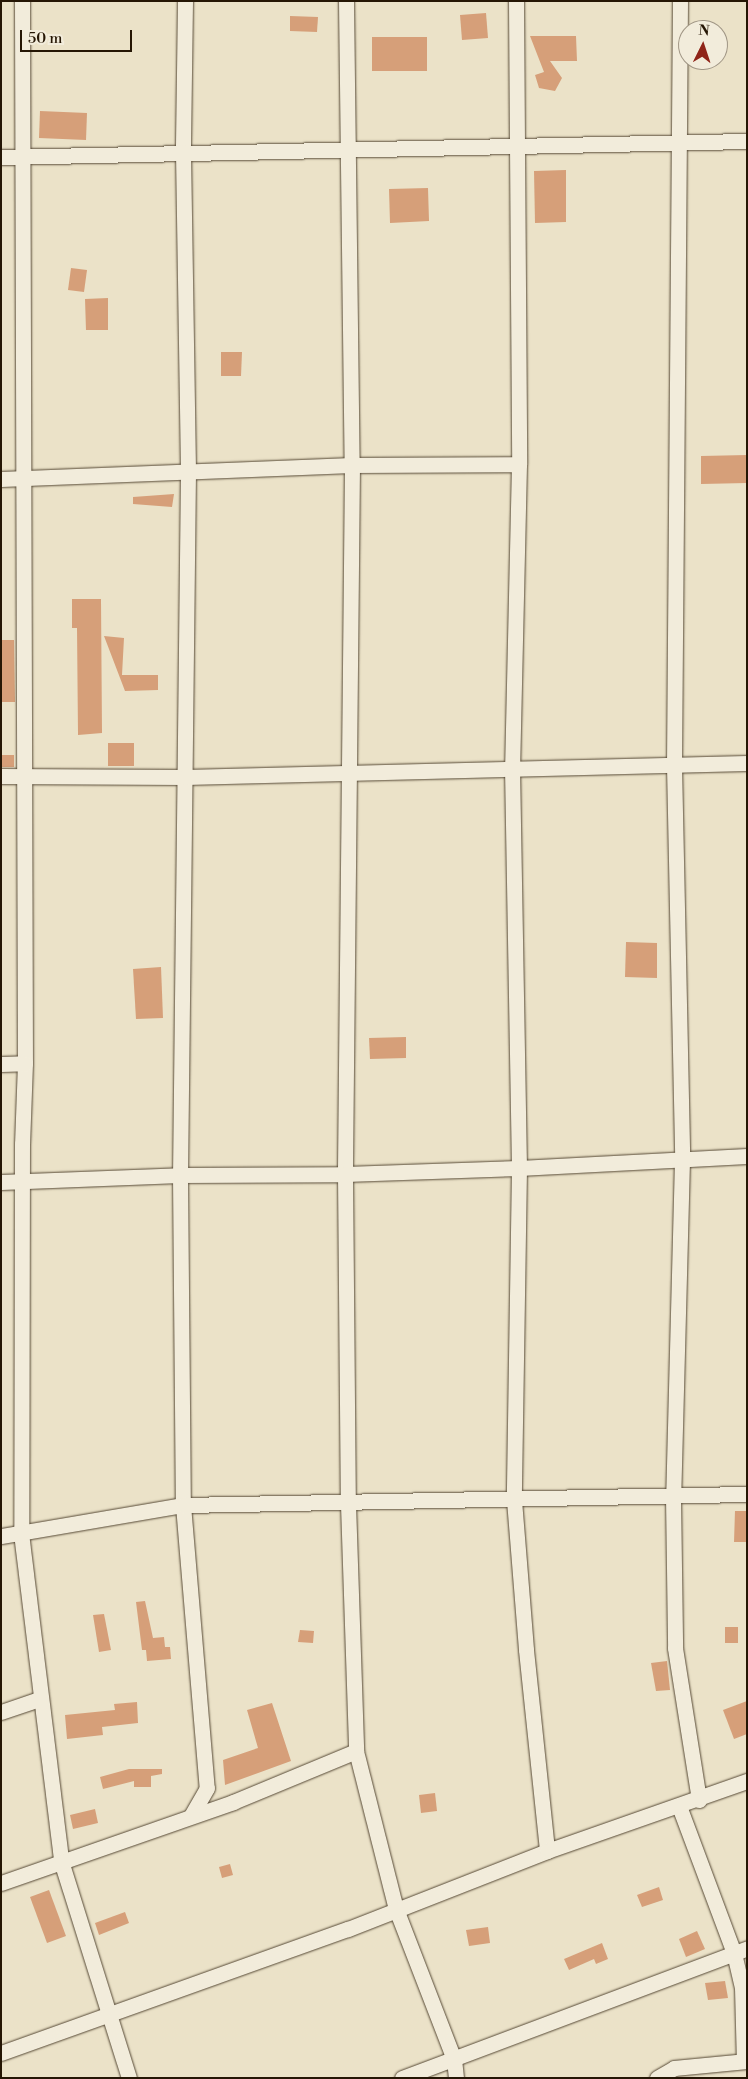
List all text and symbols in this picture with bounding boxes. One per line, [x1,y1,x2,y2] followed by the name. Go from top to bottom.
[22,20,135,52] scale bar
[678,20,728,70] north arrow
[698,22,710,40] text: N
[28,29,62,48] text: 50 m

